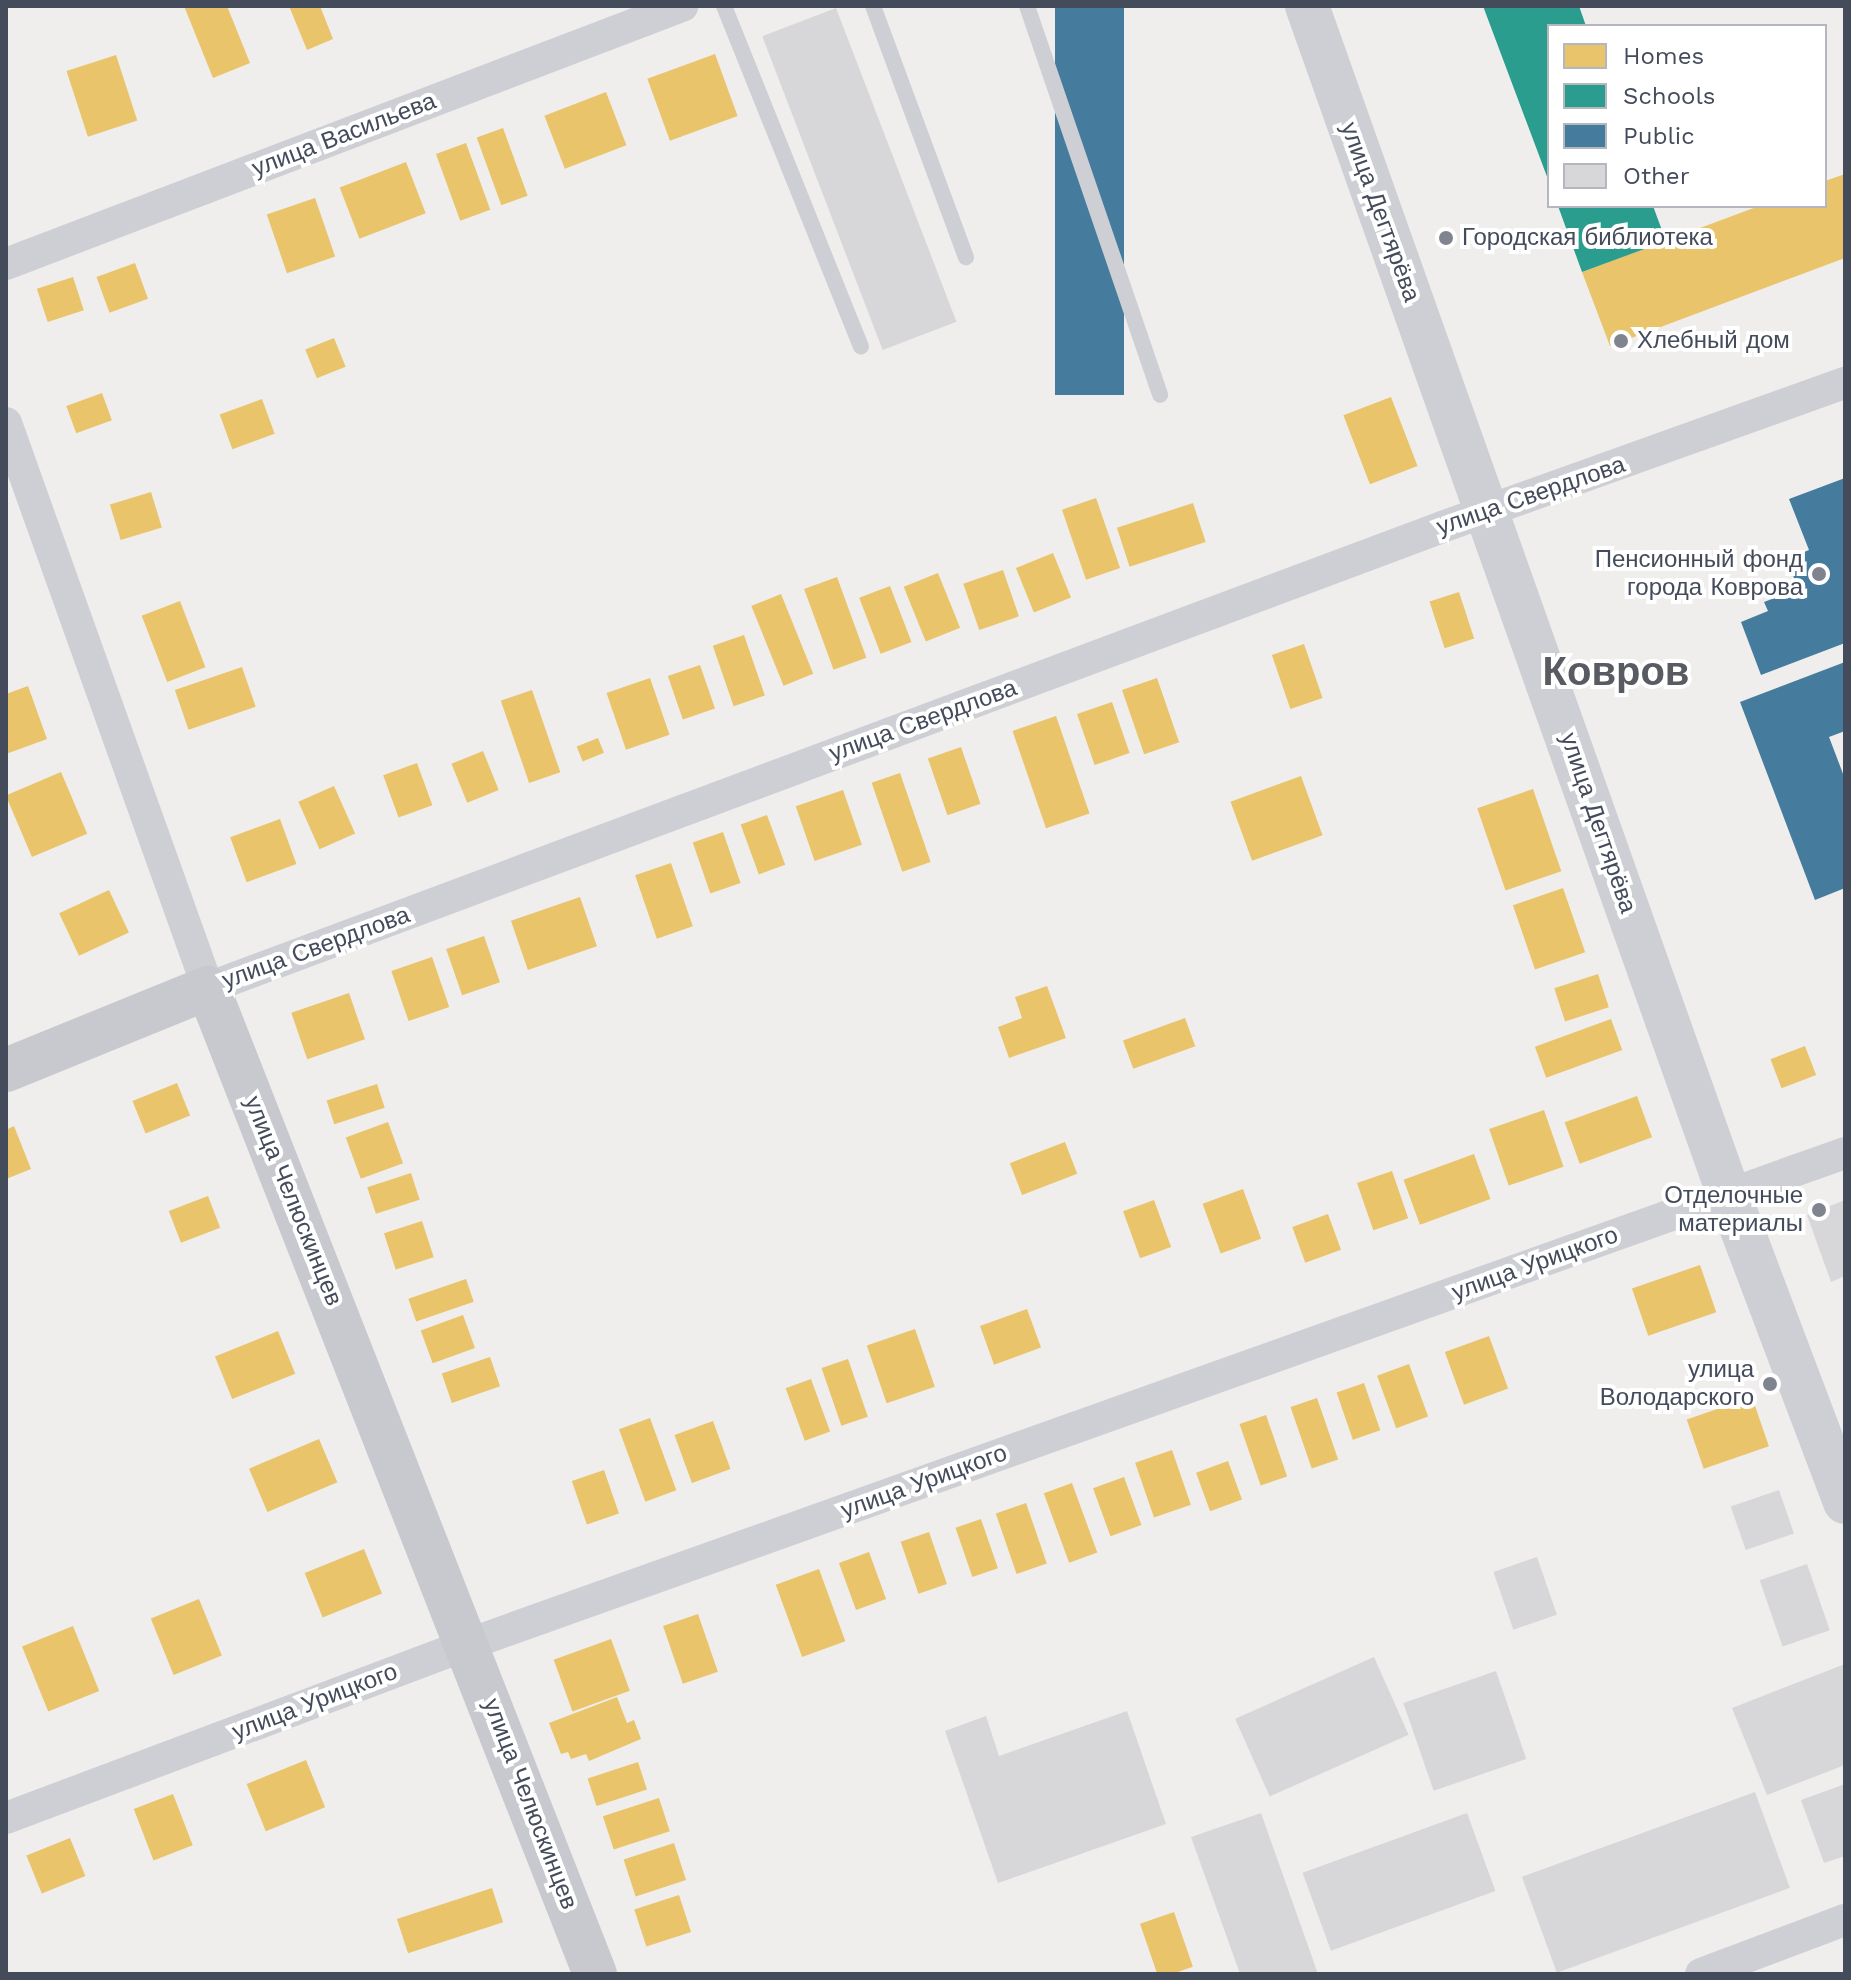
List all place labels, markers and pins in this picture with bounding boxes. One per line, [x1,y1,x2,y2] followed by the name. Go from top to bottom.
[1462,224,1713,252] place label: Городская библиотека
[1437,229,1455,247] marker: Городская библиотека
[1637,327,1790,355] place label: Хлебный дом
[1612,332,1630,350] marker: Хлебный дом
[1595,546,1803,602] place label: Пенсионный фонд города Коврова
[1810,565,1828,583] marker: Пенсионный фонд города Коврова
[1664,1182,1803,1238] place label: Отделочные материалы
[1810,1201,1828,1219] marker: Отделочные материалы
[1600,1356,1754,1412] place label: улица Володарского
[1761,1375,1779,1393] marker: улица Володарского

